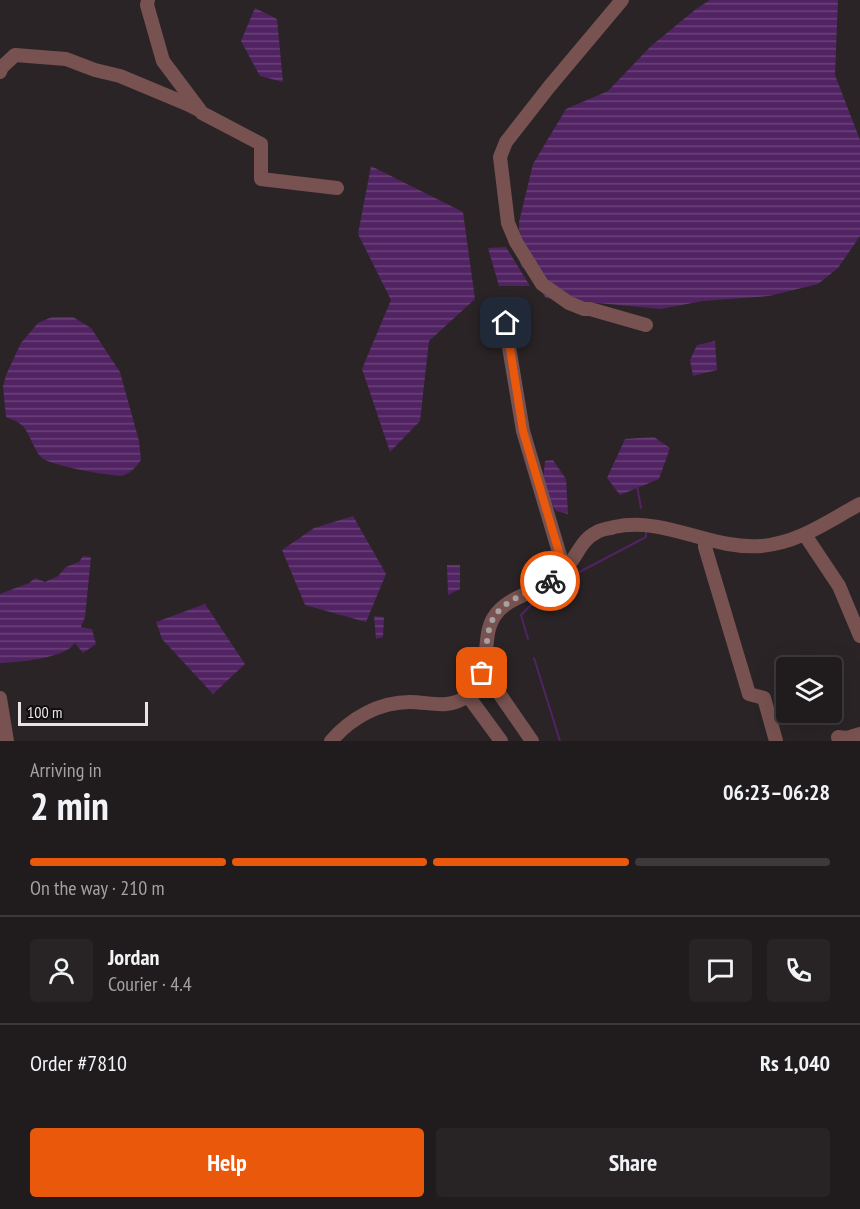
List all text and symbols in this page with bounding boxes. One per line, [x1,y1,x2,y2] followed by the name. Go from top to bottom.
[480,297,531,348] pin
[489,306,522,339] icon: home
[520,551,580,611] courier
[534,565,567,598] icon: bike
[456,647,507,698] pin
[465,656,498,689] icon: bag
[776,657,842,723] map controls
[776,657,842,723] button: layers
[18,699,148,726] scale bar
[27,702,62,722] text: 100 m
[30,757,102,783] text: Arriving in
[723,778,830,806] text: 06:23–06:28
[30,780,109,831] text: 2 min
[30,875,165,901] text: On the way · 210 m
[30,939,93,1002] button: person
[689,939,752,1002] button: chat
[767,939,830,1002] button: phone
[108,943,159,971] text: Jordan
[108,971,192,997] text: Courier · 4.4
[30,1049,127,1077] text: Order #7810
[760,1049,830,1077] text: Rs 1,040
[30,1128,424,1197] button: Help
[436,1128,830,1197] button: Share

